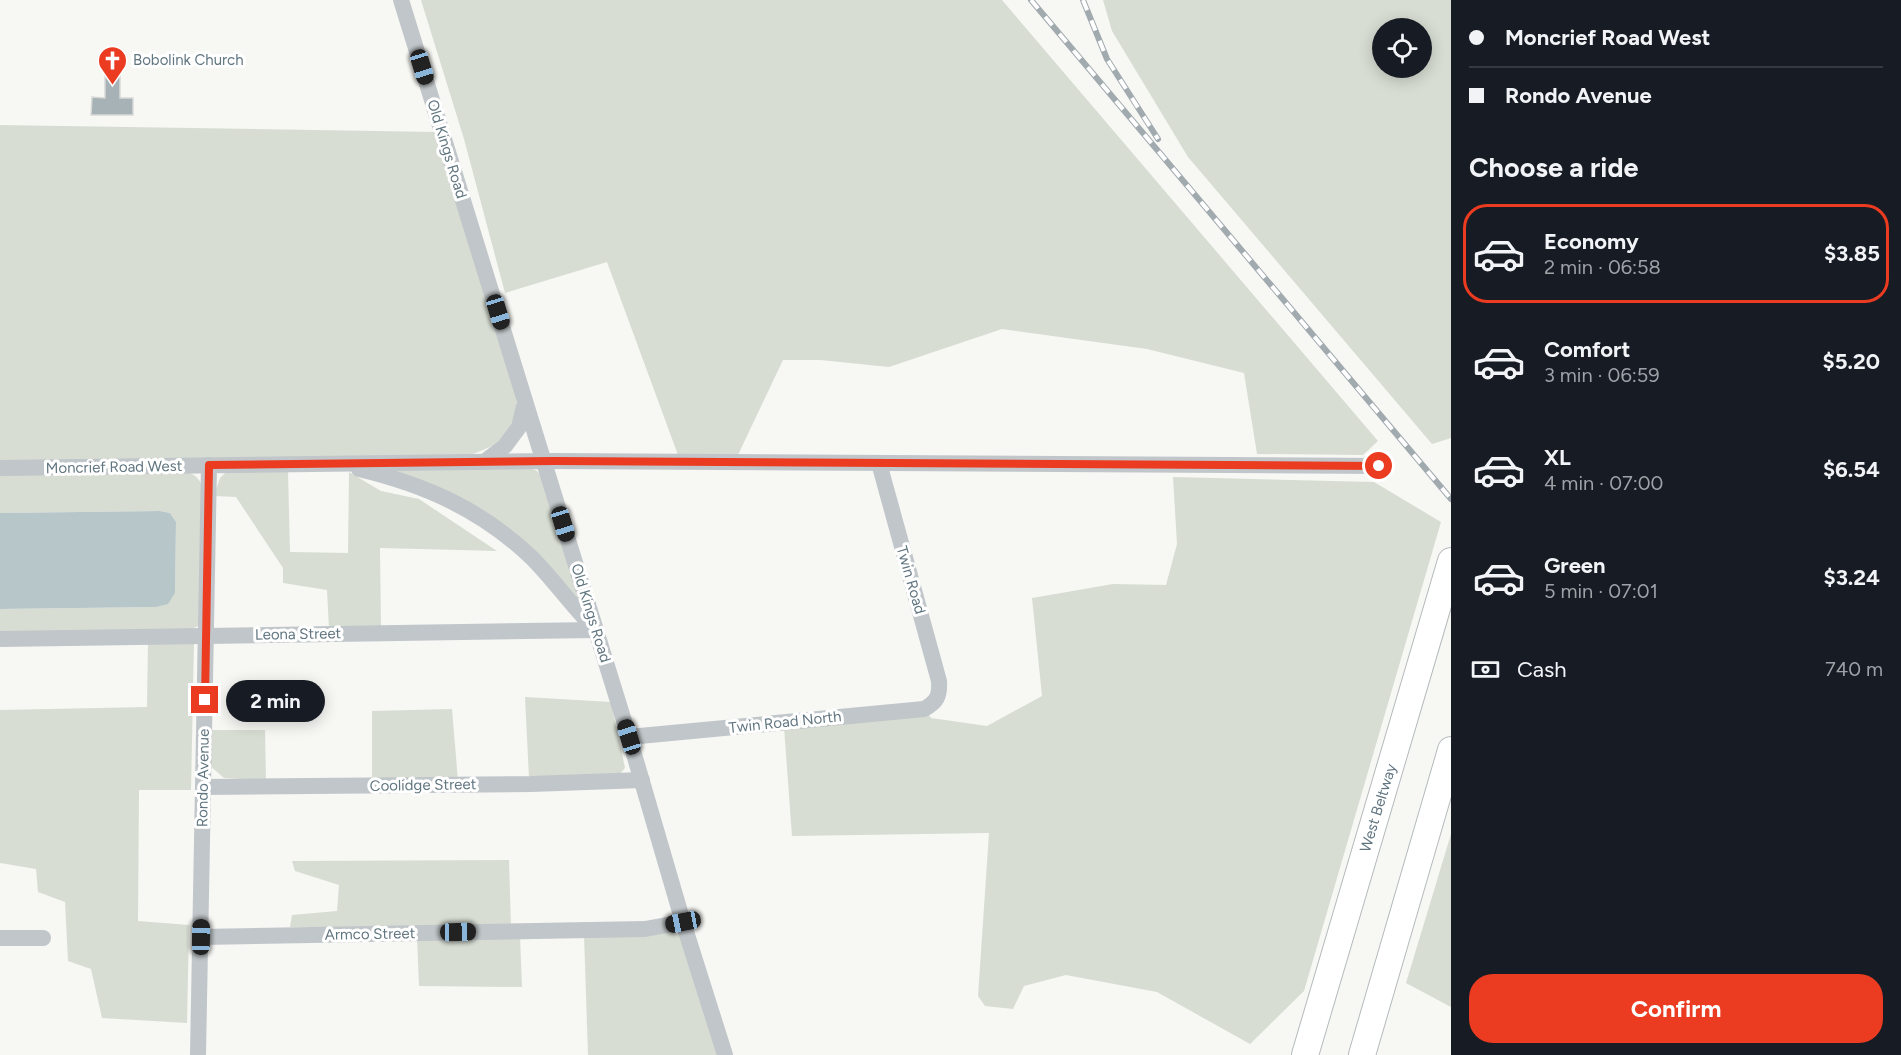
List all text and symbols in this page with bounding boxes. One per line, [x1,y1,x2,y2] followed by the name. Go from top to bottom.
[1372,18,1432,78] map controls
[1372,18,1432,78] button: locate
[1505,24,1710,51] text: Moncrief Road West
[96,44,128,86] church icon: Bobolink Church
[408,47,436,87] car
[133,51,244,69] place label: Bobolink Church
[1505,82,1652,109] text: Rondo Avenue
[423,97,471,201] street label: Old Kings Road
[1469,151,1638,184] text: Choose a ride
[1472,227,1526,281] icon: car
[1544,228,1639,255] text: Economy
[1824,240,1880,267] text: $3.85
[1544,255,1661,279] text: 2 min · 06:58
[484,292,512,332] car
[1472,335,1526,389] icon: car
[1544,336,1630,363] text: Comfort
[1823,348,1880,375] text: $5.20
[1544,363,1660,387] text: 3 min · 06:59
[1472,443,1526,497] icon: car
[1544,444,1571,471] text: XL
[1365,452,1392,479] route start
[1823,456,1880,483] text: $6.54
[45,457,183,477] street label: Moncrief Road West
[1544,471,1663,495] text: 4 min · 07:00
[549,504,577,544] car
[893,544,929,616] street label: Twin Road
[1472,551,1526,605] icon: car
[1544,552,1606,579] text: Green
[567,561,615,665] street label: Old Kings Road
[1823,564,1880,591] text: $3.24
[1544,579,1658,603] text: 5 min · 07:01
[255,624,342,644] street label: Leona Street
[1469,653,1502,686] icon: cash
[1517,656,1567,683] text: Cash
[1825,657,1883,681] text: 740 m
[226,679,325,721] callout: 2 min
[191,686,218,713] route end
[250,689,301,713] text: 2 min
[728,707,842,737] street label: Twin Road North
[615,717,643,757] car
[193,729,213,827] street label: Rondo Avenue
[1356,761,1400,854] street label: West Beltway
[370,775,477,795] street label: Coolidge Street
[664,910,702,934] car
[192,919,210,955] car
[440,923,476,941] car
[325,924,416,944] street label: Armco Street
[1469,974,1883,1043] button: Confirm

